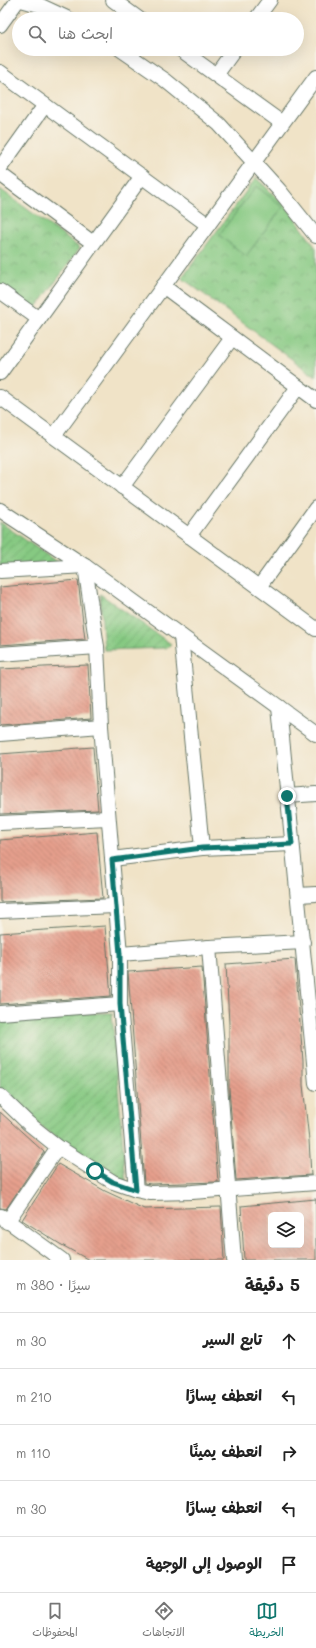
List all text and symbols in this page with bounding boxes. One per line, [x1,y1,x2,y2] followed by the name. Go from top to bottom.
[12,12,304,56] search box
[26,23,48,45] icon: search
[58,23,113,43] text: ابحث هنا
[278,787,296,805] route end
[86,1162,104,1180] route start
[268,1212,304,1248] map controls
[268,1212,304,1248] button: layers
[245,1273,300,1295] text: 5 دقيقة
[16,1276,91,1293] text: سيرًا · 380 m
[203,1329,262,1349] text: تابع السير
[278,1330,300,1352] icon: ahead
[16,1332,46,1349] text: 30 m
[186,1385,262,1405] text: انعطف يسارًا
[278,1386,300,1408] icon: left
[16,1388,52,1405] text: 210 m
[190,1441,262,1461] text: انعطف يمينًا
[278,1442,300,1464] icon: right
[16,1444,50,1461] text: 110 m
[186,1497,262,1517] text: انعطف يسارًا
[278,1498,300,1520] icon: left
[16,1500,46,1517] text: 30 m
[146,1553,262,1573] text: الوصول إلى الوجهة
[278,1554,300,1576] icon: arrive
[32,1600,78,1642] tab: المحفوظات
[142,1600,185,1642] tab: الاتجاهات
[249,1600,284,1642] tab: الخريطة

